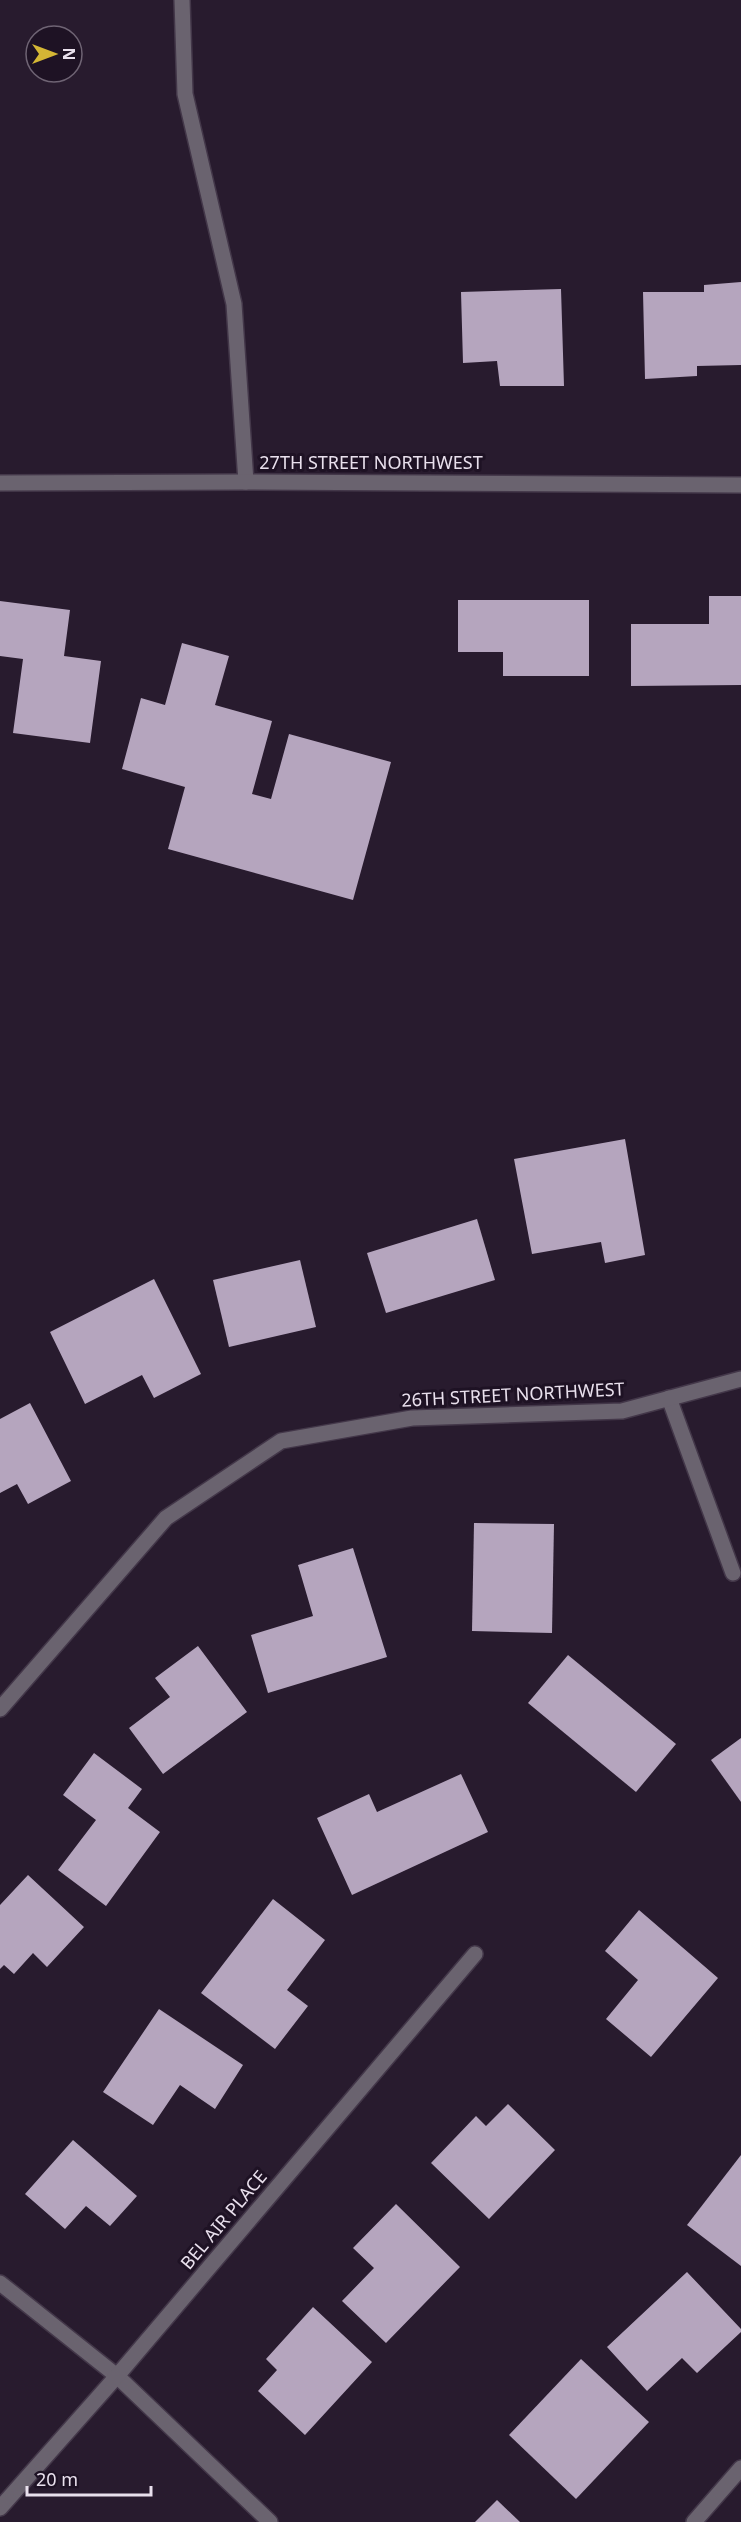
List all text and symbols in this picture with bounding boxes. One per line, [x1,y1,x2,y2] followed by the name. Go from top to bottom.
[24,24,84,84] north arrow
[58,47,80,61] text: N
[259,450,483,474] street label: 27TH STREET NORTHWEST
[401,1376,625,1412] street label: 26TH STREET NORTHWEST
[175,2165,272,2274] street label: BEL AIR PLACE
[27,2459,152,2497] scale bar
[36,2467,78,2491] text: 20 m

